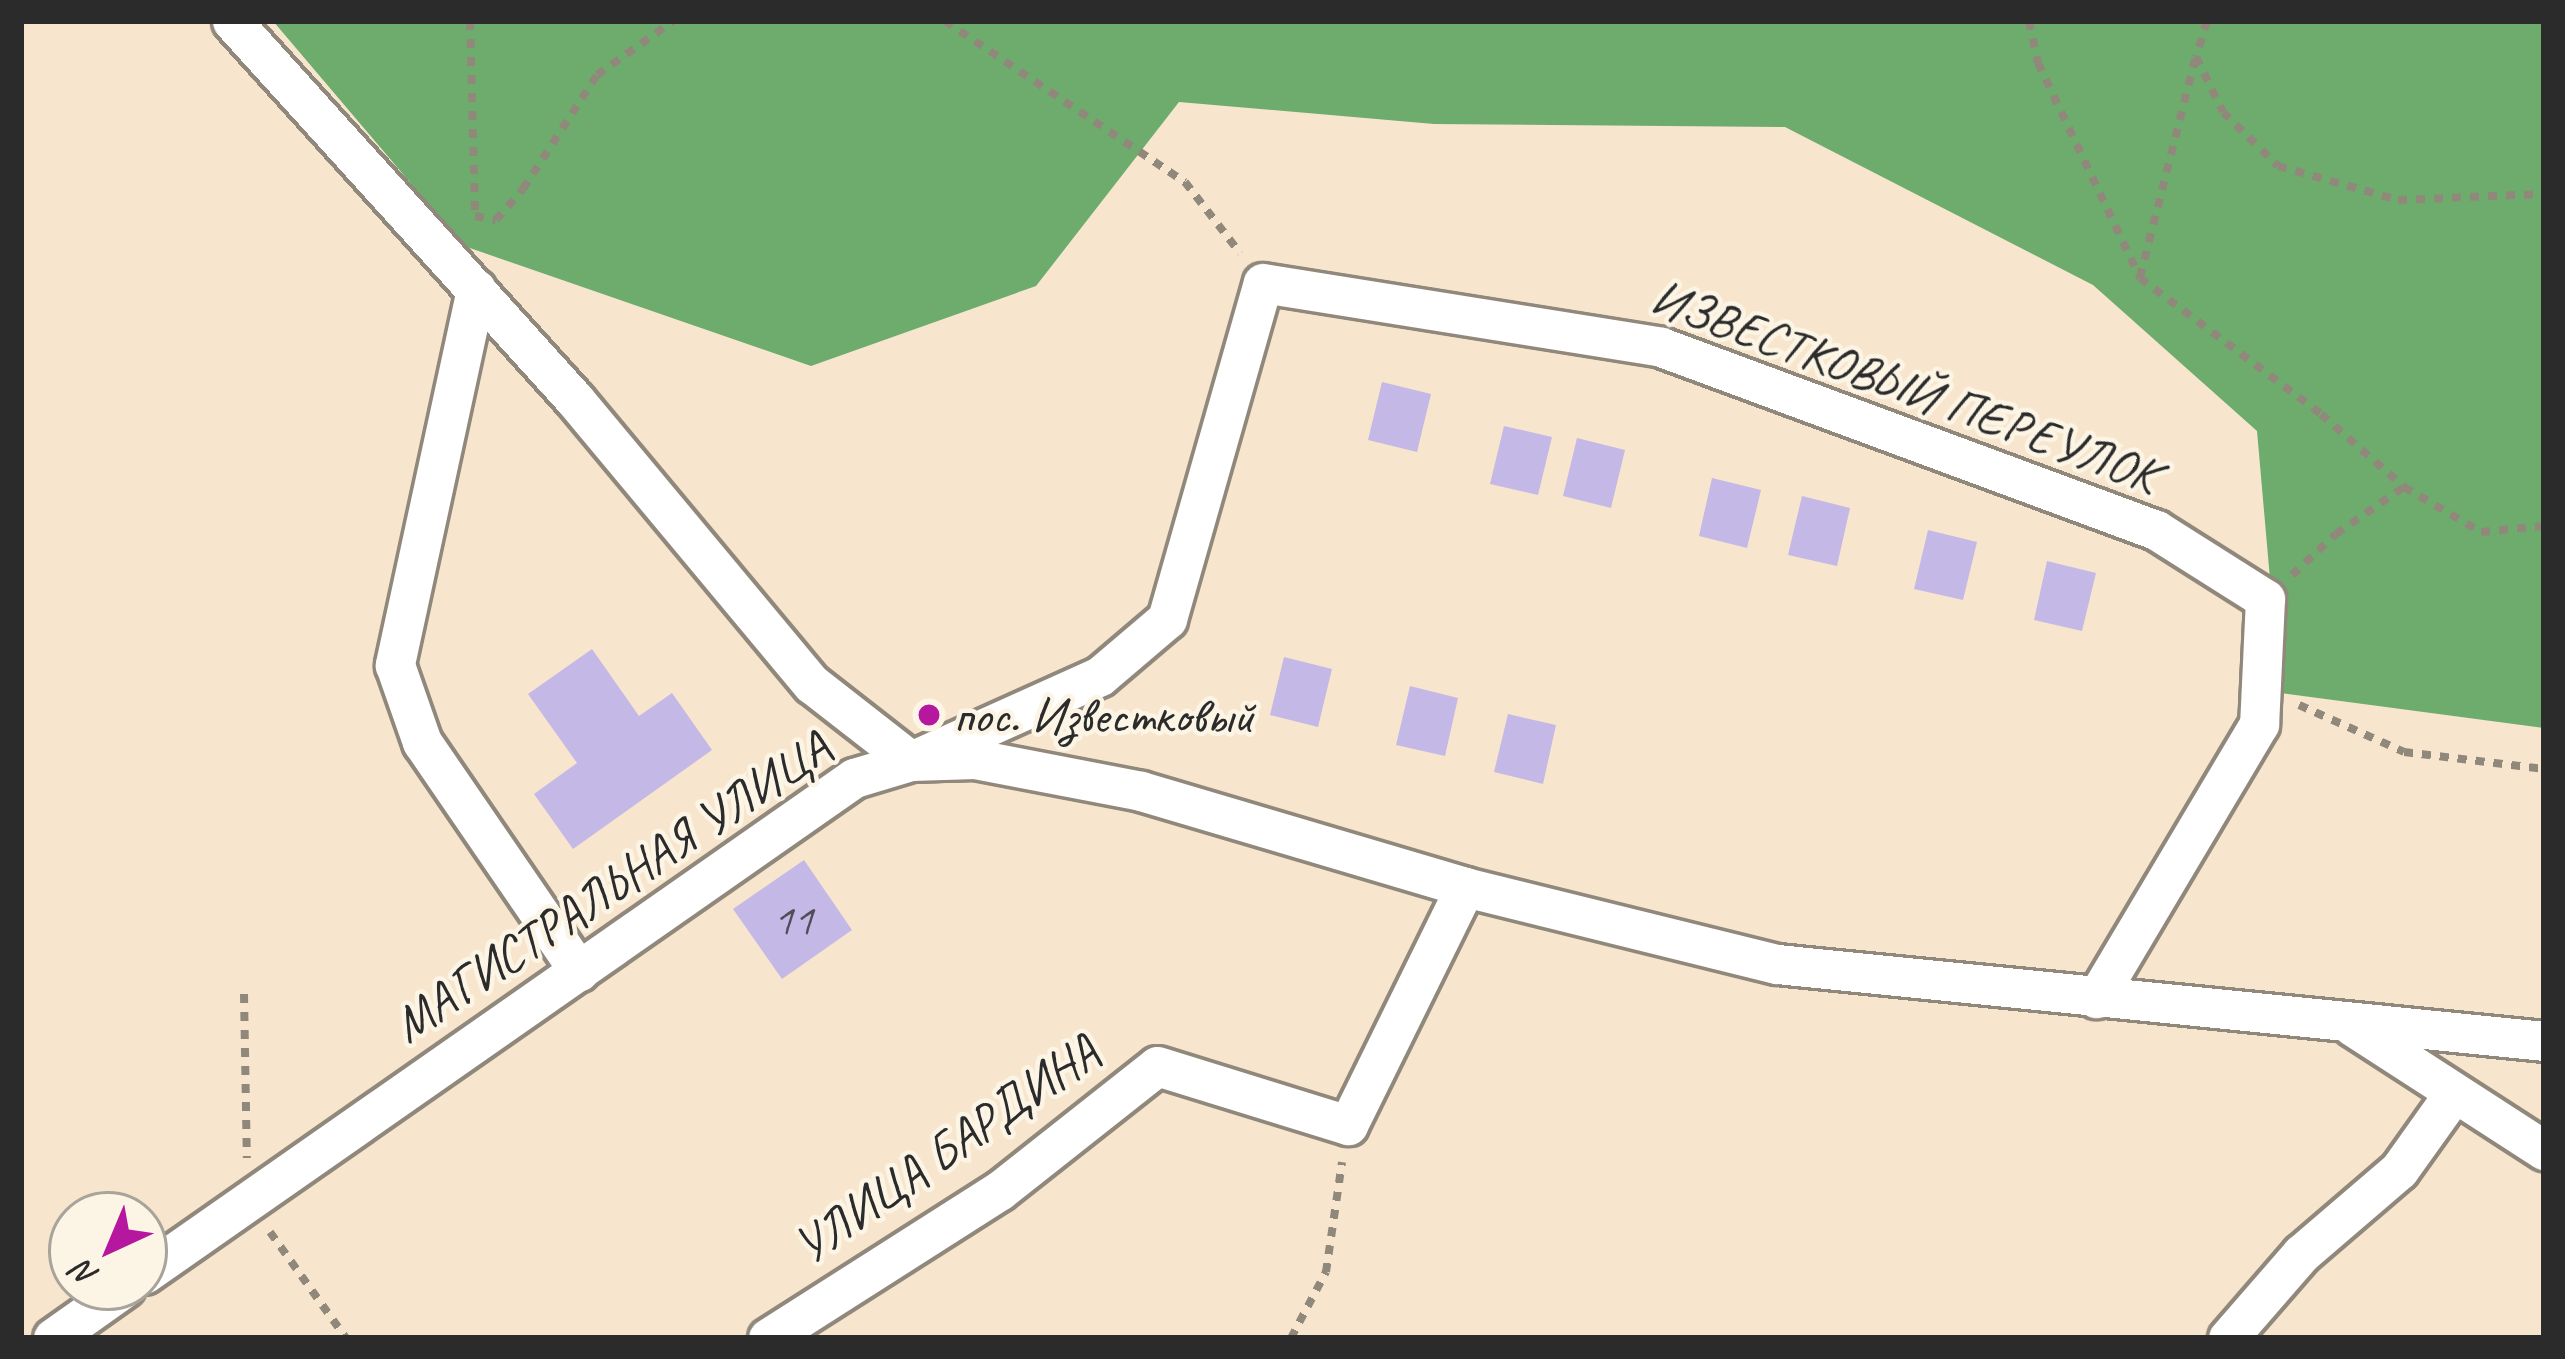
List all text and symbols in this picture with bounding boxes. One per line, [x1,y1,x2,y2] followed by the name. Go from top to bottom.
[1643,266,2167,506] street label: ИЗВЕСТКОВЫЙ ПЕРЕУЛОК
[953,684,1254,746] place label: пос. Известковый
[916,702,942,728] marker: пос. Известковый
[382,718,840,1054] street label: МАГИСТРАЛЬНАЯ УЛИЦА
[773,893,813,947] house number: 11
[781,1021,1111,1277] street label: УЛИЦА БАРДИНА
[48,1191,168,1311] north arrow
[63,1253,107,1297] text: N

